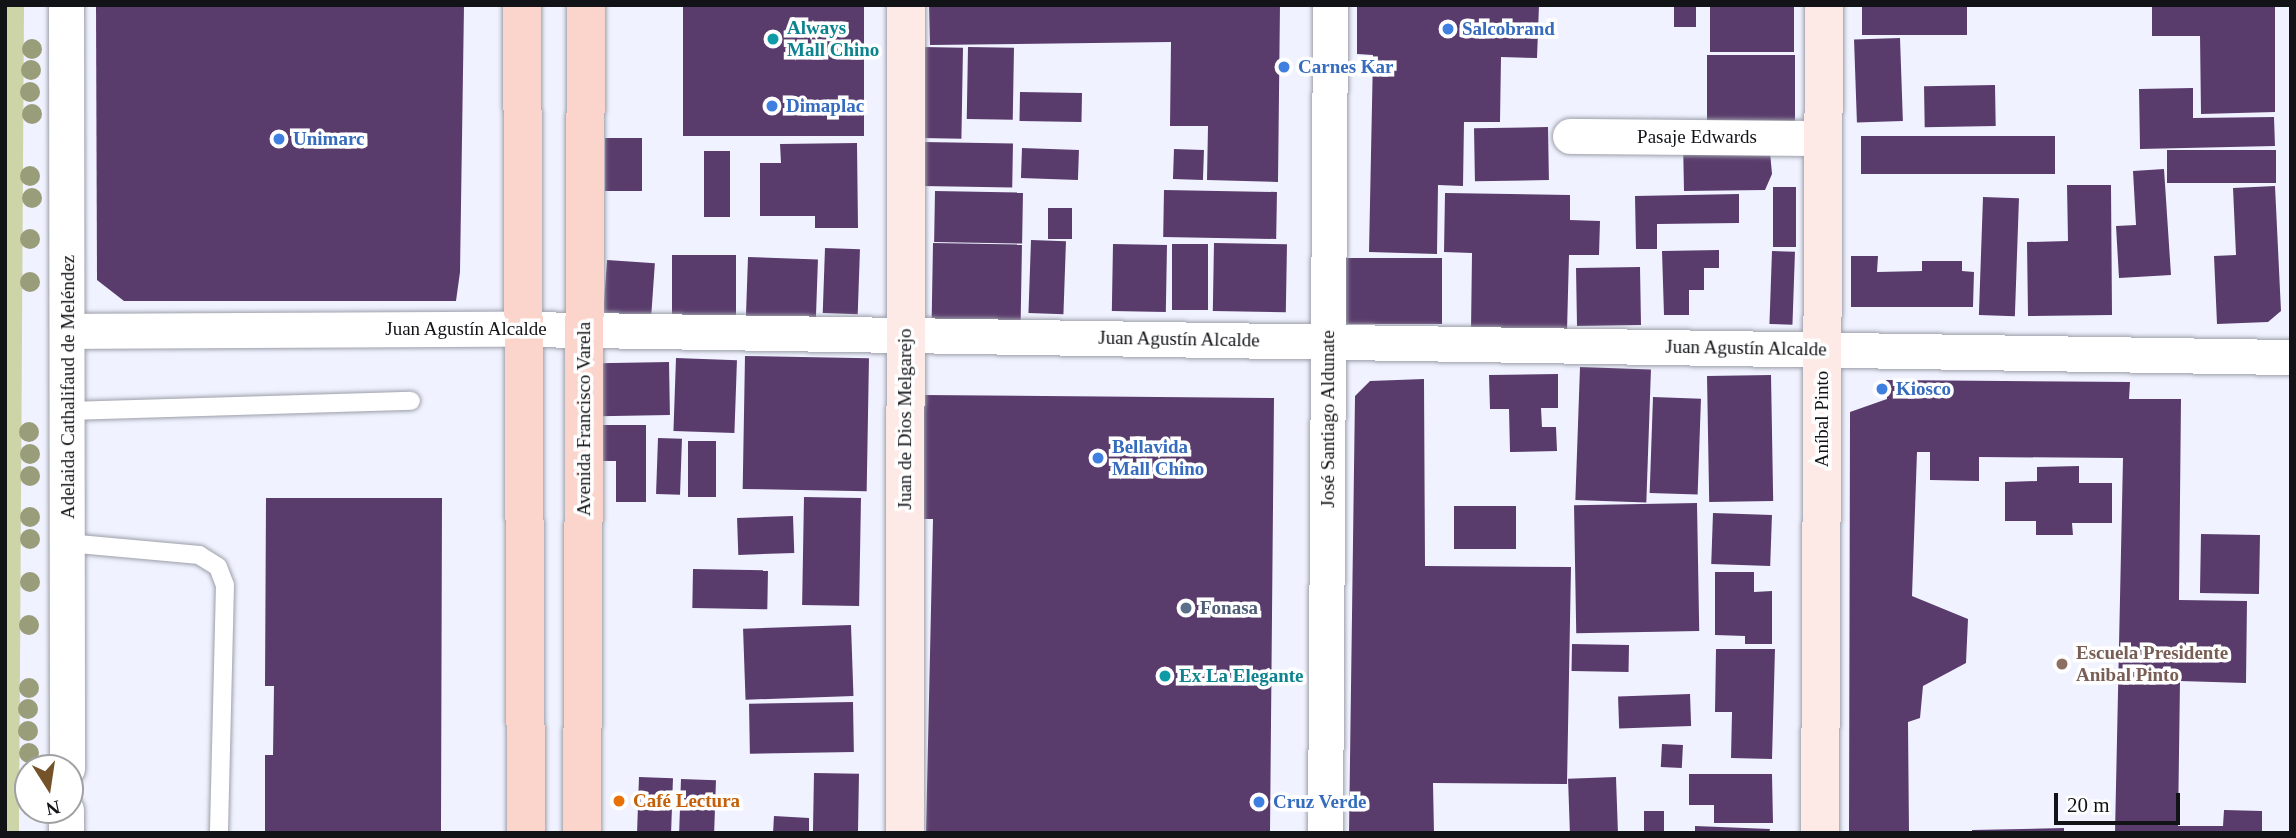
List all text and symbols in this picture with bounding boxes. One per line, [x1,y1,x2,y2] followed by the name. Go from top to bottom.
[787,17,879,61] place label: Always Mall Chino
[1462,18,1555,40] place label: Salcobrand
[1440,21,1456,37] marker: Salcobrand
[765,31,781,47] marker: Always Mall Chino
[1298,56,1394,78] place label: Carnes Kar
[1276,59,1292,75] marker: Carnes Kar
[786,95,864,117] place label: Dimaplac
[764,98,780,114] marker: Dimaplac
[1637,126,1757,148] street label: Pasaje Edwards
[293,128,364,150] place label: Unimarc
[271,131,287,147] marker: Unimarc
[57,255,79,519] street label: Adelaida Cathalifaud de Meléndez
[384,318,548,340] street label: Juan Agustín Alcalde
[573,322,595,516] street label: Avenida Francisco Varela
[1097,326,1261,352] street label: Juan Agustín Alcalde
[894,329,916,509] street label: Juan de Dios Melgarejo
[1317,330,1339,508] street label: José Santiago Aldunate
[1664,335,1828,361] street label: Juan Agustín Alcalde
[1811,371,1833,467] street label: Aníbal Pinto
[1896,378,1951,400] place label: Kiosco
[1874,381,1890,397] marker: Kiosco
[1112,436,1204,480] place label: Bellavida Mall Chino
[1090,450,1106,466] marker: Bellavida Mall Chino
[1200,597,1258,619] place label: Fonasa
[1178,600,1194,616] marker: Fonasa
[2076,642,2228,686] place label: Escuela Presidente Anibal Pinto
[2054,656,2070,672] marker: Escuela Presidente Anibal Pinto
[1179,665,1304,687] place label: Ex La Elegante
[1157,668,1173,684] marker: Ex La Elegante
[14,754,84,824] north arrow
[2058,778,2184,822] scale bar
[633,790,740,812] place label: Café Lectura
[1273,791,1367,813] place label: Cruz Verde
[611,793,627,809] marker: Café Lectura
[2067,793,2110,817] text: 20 m
[1251,794,1267,810] marker: Cruz Verde
[44,796,62,820] text: N

